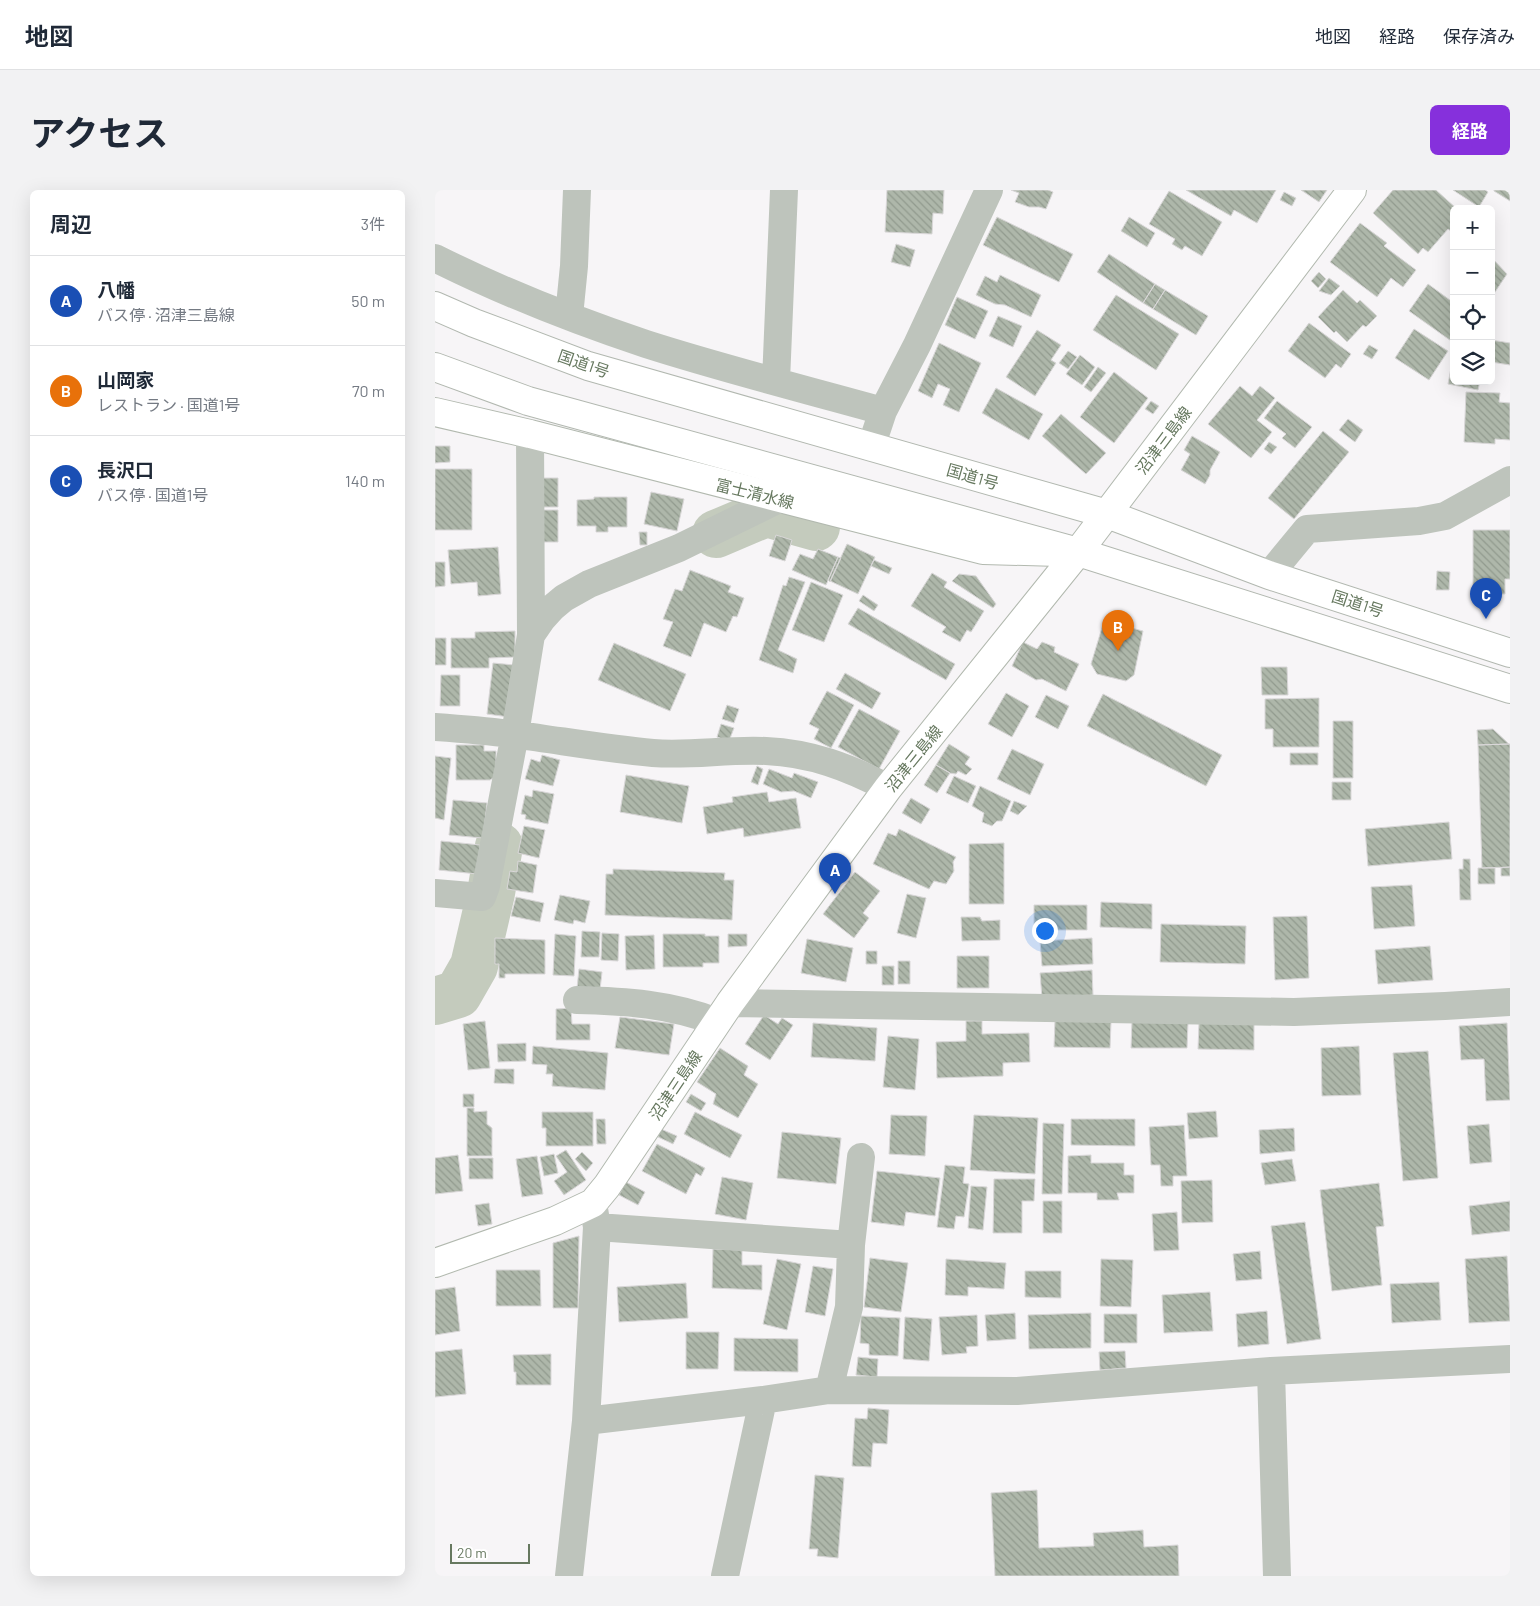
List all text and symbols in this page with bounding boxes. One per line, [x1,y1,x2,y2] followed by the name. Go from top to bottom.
[25,21,73,50] text: 地図
[1315,25,1351,47] text: 地図
[1379,25,1415,47] text: 経路
[1443,25,1515,47] text: 保存済み
[1430,105,1510,155] button: 経路
[30,111,168,153] text: アクセス
[1450,205,1495,385] map controls
[1450,205,1495,250] button: +
[50,211,92,236] text: 周辺
[361,214,385,233] text: 3件
[1450,250,1495,295] button: −
[97,278,135,301] text: 八幡
[61,291,71,310] text: A
[351,291,385,310] text: 50 m
[1450,295,1495,340] button: locate
[97,305,235,324] text: バス停 · 沼津三島線
[1450,340,1495,385] button: layers
[556,345,612,381] street label: 国道1号
[97,368,154,391] text: 山岡家
[61,381,71,400] text: B
[352,381,385,400] text: 70 m
[97,395,240,414] text: レストラン · 国道1号
[1131,402,1195,478] street label: 沼津三島線
[97,458,154,481] text: 長沢口
[945,459,1001,493] street label: 国道1号
[61,471,71,490] text: C
[345,471,385,490] text: 140 m
[714,474,796,512] street label: 富士清水線
[97,485,208,504] text: バス停 · 国道1号
[1470,578,1502,619] pin: C
[1330,586,1386,620] street label: 国道1号
[1102,610,1134,651] pin: B
[880,721,946,795] street label: 沼津三島線
[819,853,851,894] pin: A
[1032,918,1058,944] your location
[645,1047,705,1123] street label: 沼津三島線
[450,1541,530,1564] scale bar
[457,1544,487,1561] text: 20 m

